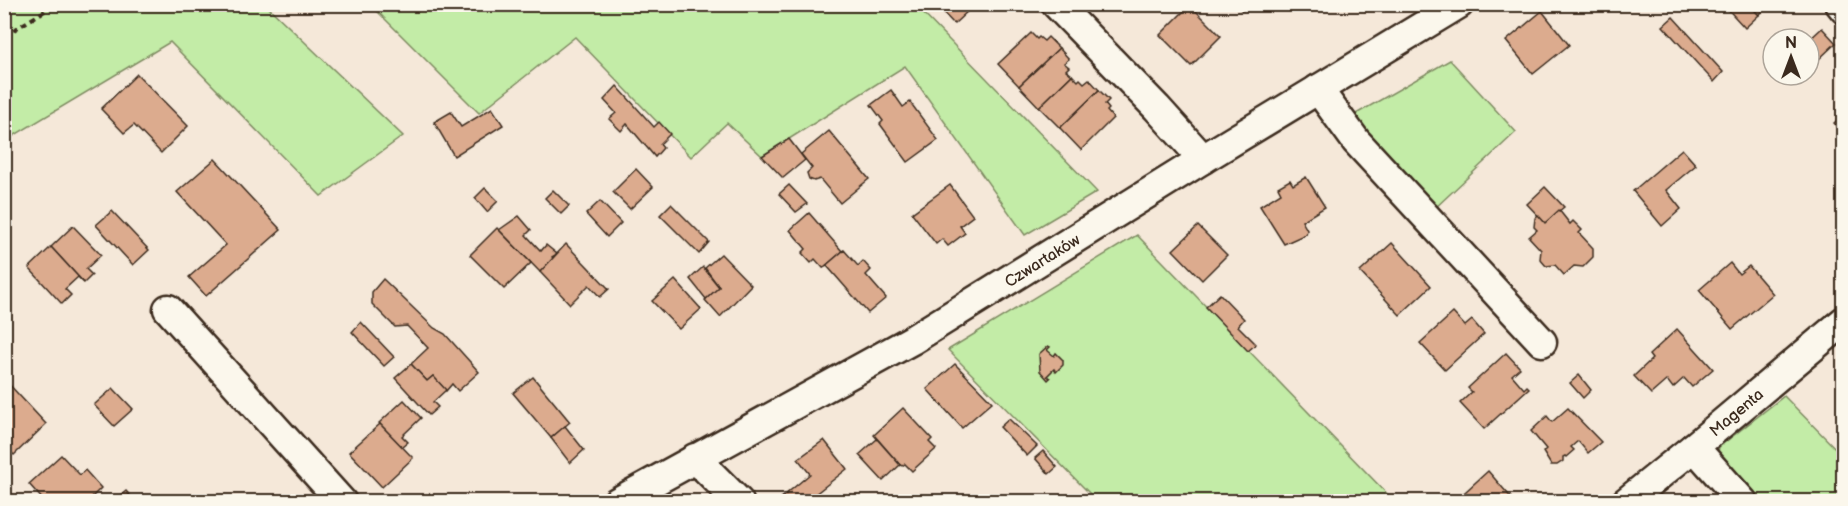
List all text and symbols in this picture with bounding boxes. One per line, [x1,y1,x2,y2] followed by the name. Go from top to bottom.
[1761,27,1821,87] north arrow
[1785,34,1797,53] text: N
[1002,230,1084,292] street label: Czwartaków
[1706,385,1768,441] street label: Magenta

